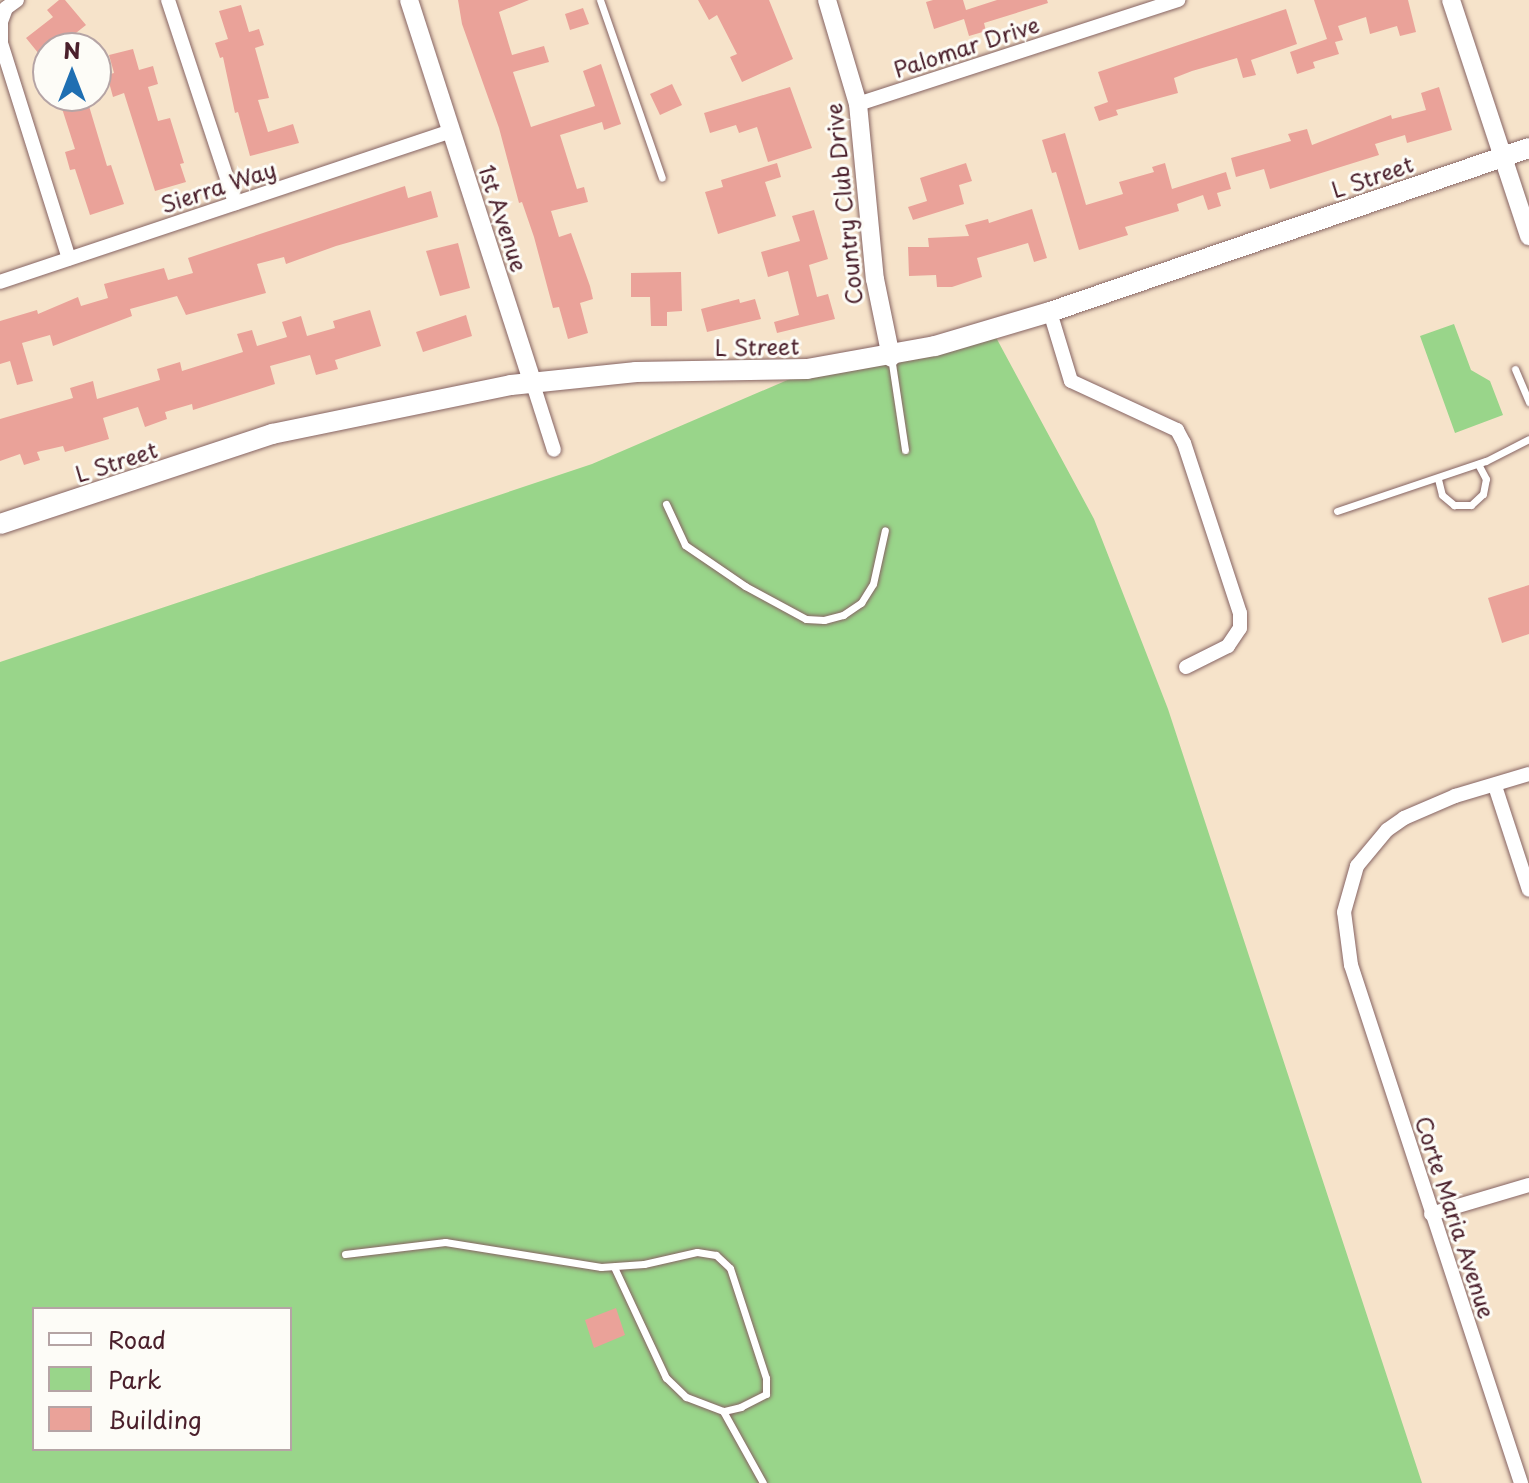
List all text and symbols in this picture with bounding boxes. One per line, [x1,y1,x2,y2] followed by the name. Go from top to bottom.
[890,10,1042,82] street label: Palomar Drive
[32,32,112,112] north arrow
[63,33,81,66] text: N
[819,101,867,307] street label: Country Club Drive
[1327,150,1417,202] street label: L Street
[157,155,279,217] street label: Sierra Way
[474,161,534,275] street label: 1st Avenue
[714,332,800,360] street label: L Street
[71,435,161,487] street label: L Street
[1411,1112,1501,1322] street label: Corte Maria Avenue
[32,1307,292,1451] legend
[108,1321,166,1357] text: Road
[108,1361,162,1397] text: Park
[108,1401,202,1437] text: Building

